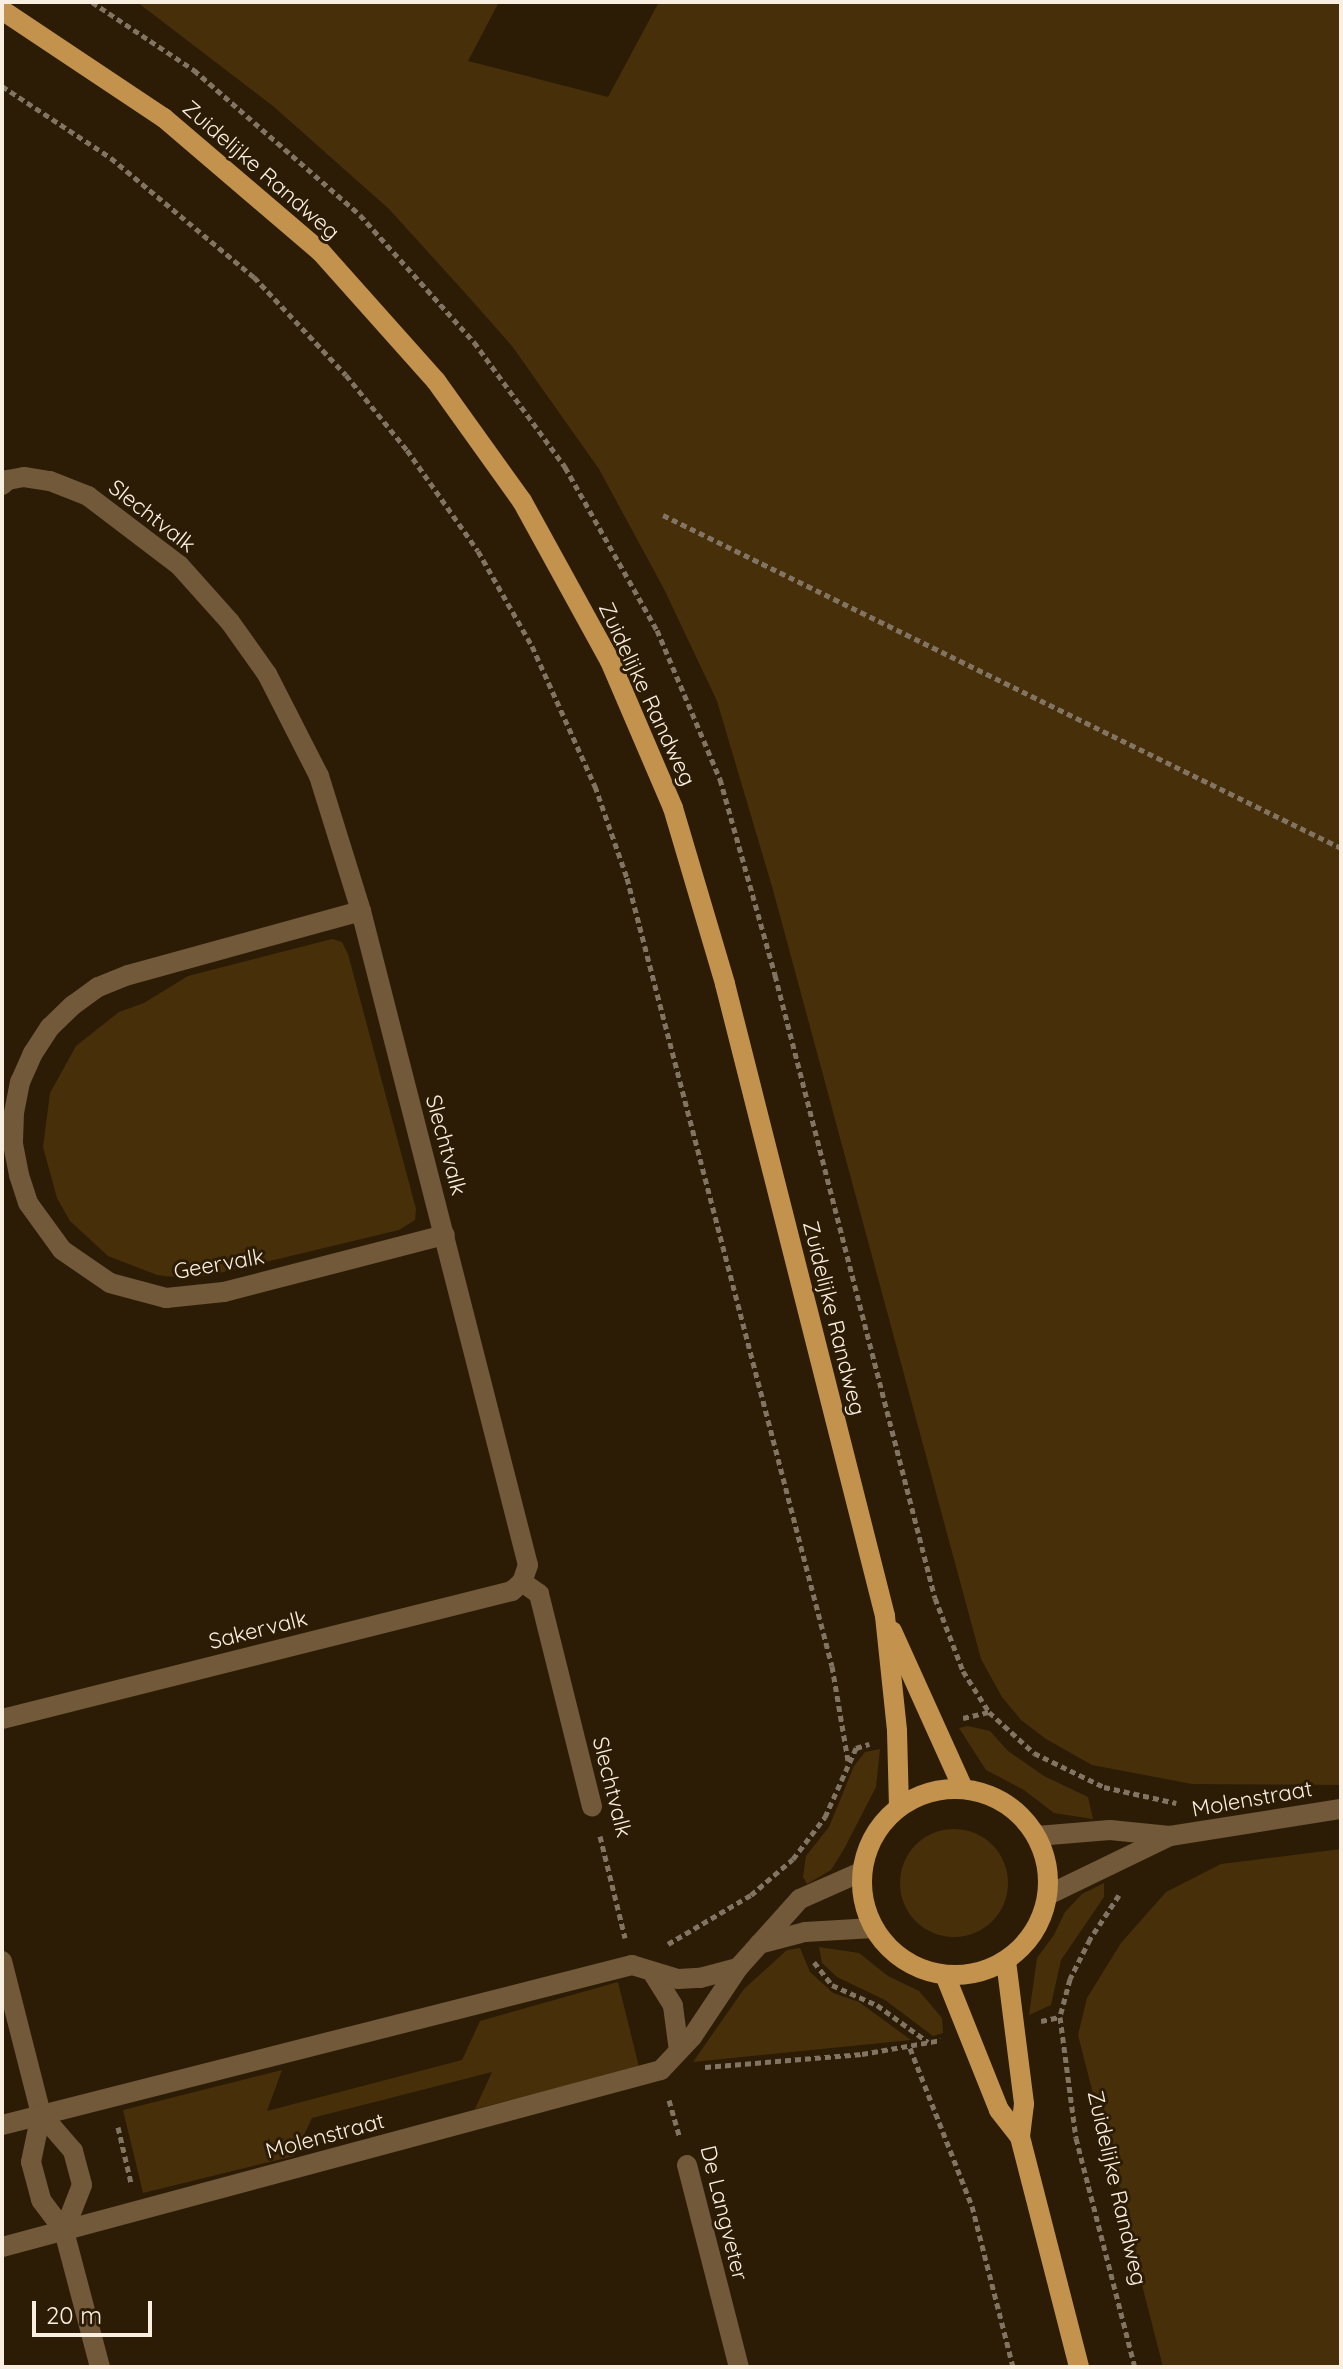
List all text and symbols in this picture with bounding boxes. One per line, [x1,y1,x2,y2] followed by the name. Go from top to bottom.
[177,95,345,245] street label: Zuidelijke Randweg
[103,474,201,558] street label: Slechtvalk
[593,598,701,790] street label: Zuidelijke Randweg
[420,1092,472,1198] street label: Slechtvalk
[797,1218,871,1418] street label: Zuidelijke Randweg
[172,1243,266,1285] street label: Geervalk
[206,1605,310,1655] street label: Sakervalk
[587,1734,637,1840] street label: Slechtvalk
[1190,1775,1314,1823] street label: Molenstraat
[1082,2088,1152,2288] street label: Zuidelijke Randweg
[263,2107,387,2165] street label: Molenstraat
[694,2143,754,2283] street label: De Langveter
[36,2285,156,2335] scale bar
[46,2300,102,2330] text: 20 m

